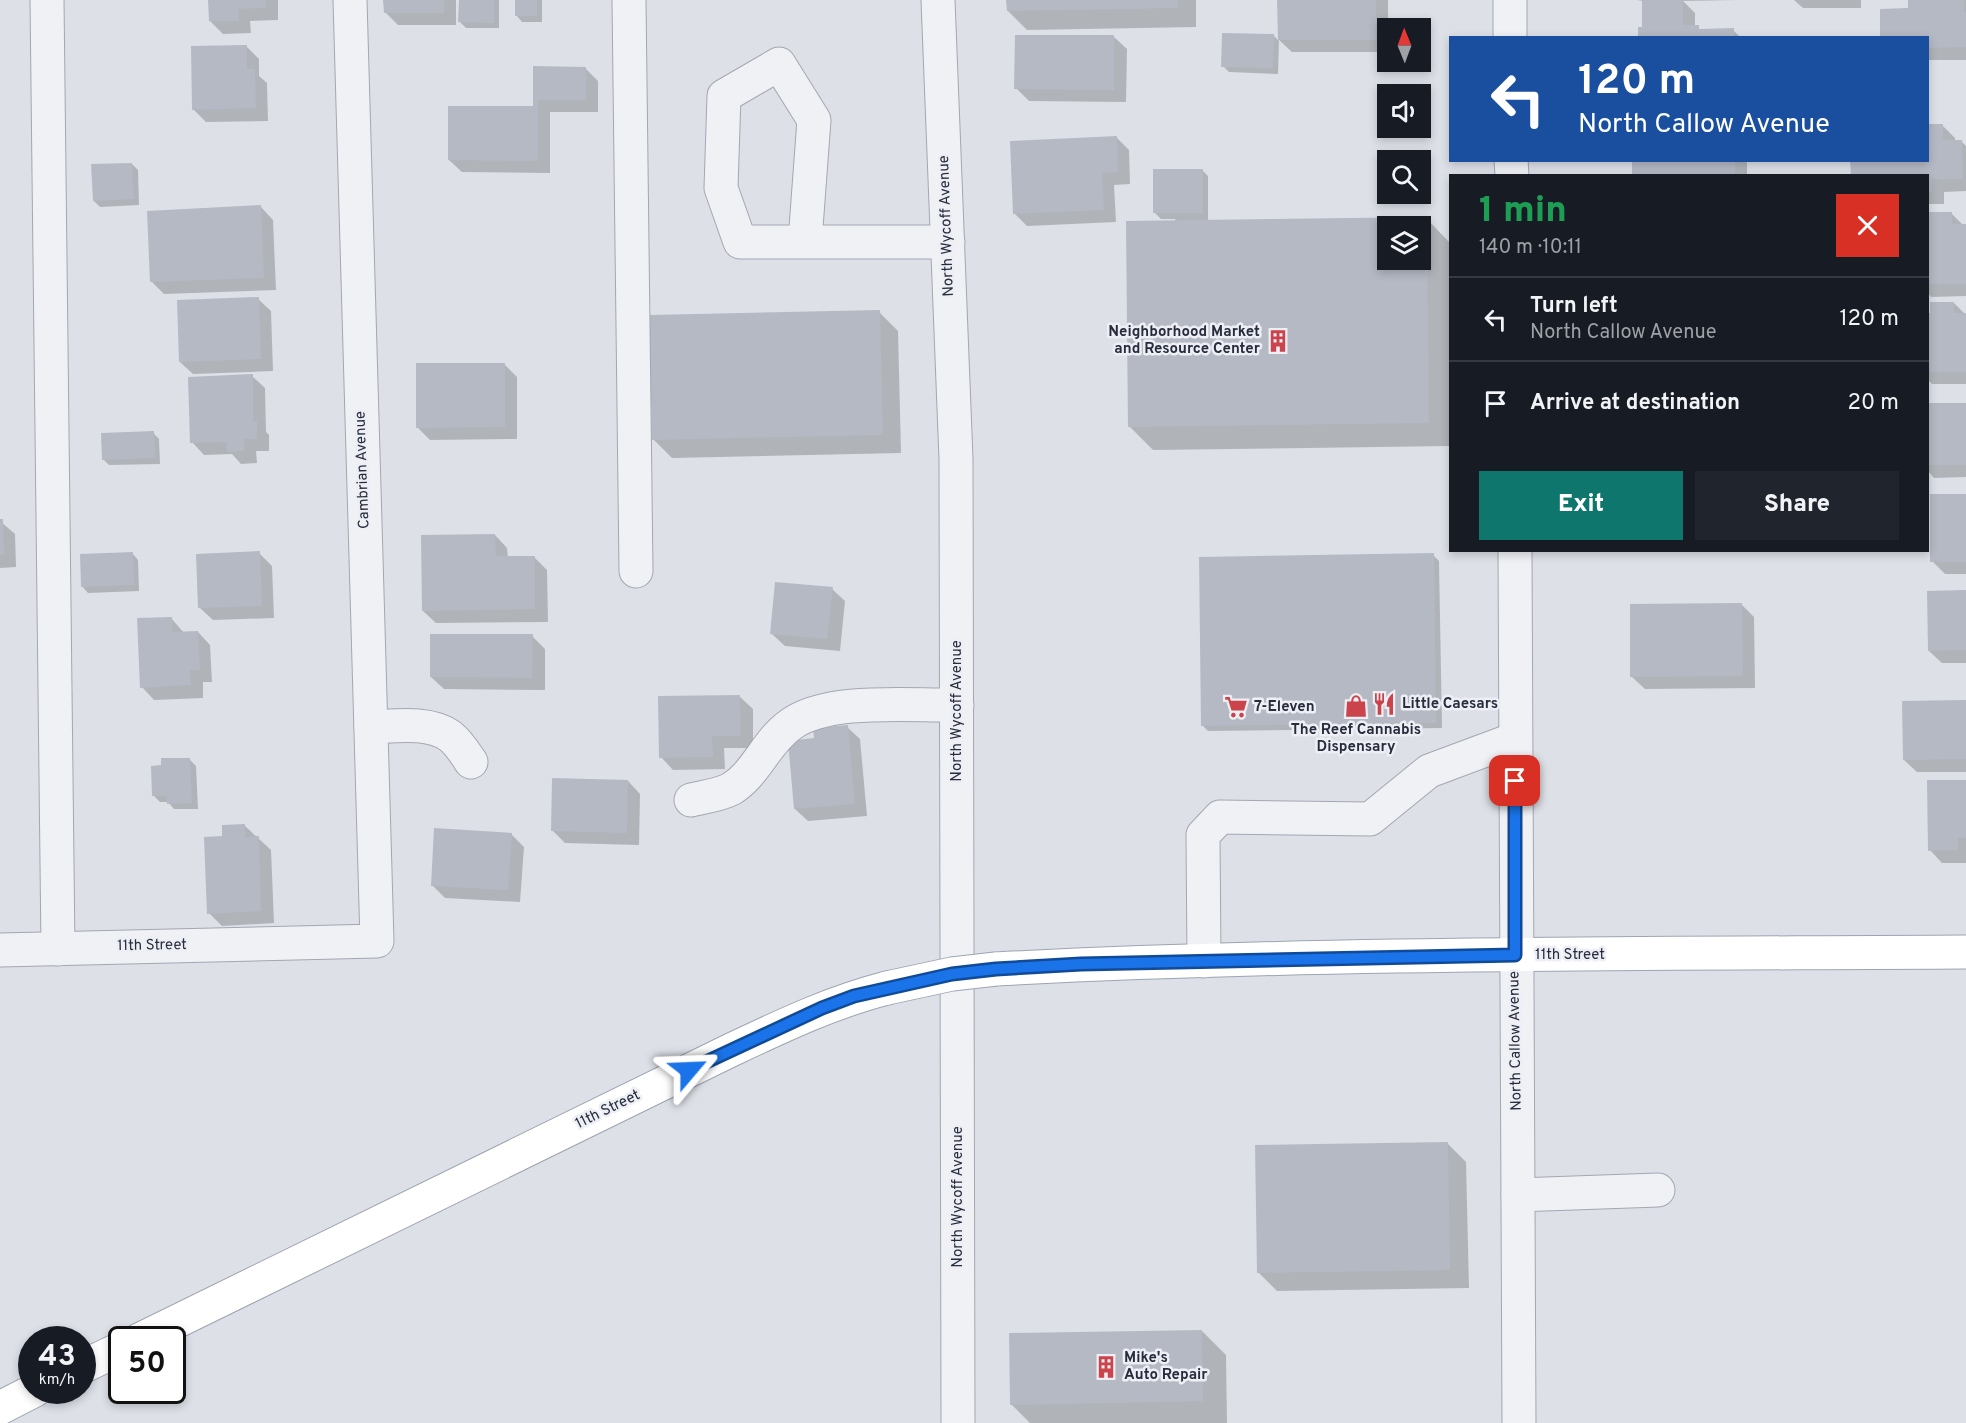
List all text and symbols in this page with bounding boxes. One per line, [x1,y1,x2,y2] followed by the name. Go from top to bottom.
[1377,18,1431,72] north arrow
[1377,18,1431,270] map controls
[1578,56,1695,109] text: 120 m
[1479,60,1557,138] icon: left
[1377,84,1431,138] button: sound
[1578,108,1830,142] text: North Callow Avenue
[1377,150,1431,204] button: search
[935,155,959,297] street label: North Wycoff Avenue
[1479,189,1567,235] text: 1 min
[1836,194,1899,257] button: close
[1377,216,1431,270] button: layers
[1479,235,1582,261] text: 140 m · 10:11
[1530,293,1618,320] text: Turn left
[1479,303,1512,336] icon: left
[1839,306,1899,333] text: 120 m
[1530,320,1716,346] text: North Callow Avenue
[1108,323,1261,359] place label: Neighborhood Market and Resource Center
[1265,328,1291,354] building icon: Neighborhood Market and Resource Center
[1479,387,1512,420] icon: arrive
[1530,390,1740,417] text: Arrive at destination
[1848,390,1899,417] text: 20 m
[351,411,375,529] street label: Cambrian Avenue
[1479,471,1683,540] button: Exit
[1695,471,1899,540] button: Share
[948,640,967,782] street label: North Wycoff Avenue
[1371,691,1397,717] restaurant icon: Little Caesars
[1343,693,1369,719] shop icon: The Reef Cannabis Dispensary
[1223,694,1249,720] supermarket icon: 7-Eleven
[1402,695,1498,714] place label: Little Caesars
[1254,698,1315,717] place label: 7-Eleven
[1291,721,1421,757] place label: The Reef Cannabis Dispensary
[1489,755,1540,806] pin
[1498,764,1531,797] icon: arrive
[117,936,187,956] street label: 11th Street
[1535,946,1605,965] street label: 11th Street
[1505,971,1527,1111] street label: North Callow Avenue
[657,1038,721,1102] position arrow
[572,1086,644,1134] street label: 11th Street
[949,1126,968,1268] street label: North Wycoff Avenue
[108,1326,186,1404] speed limit sign: 50
[38,1339,76,1376] text: 43
[1124,1349,1208,1385] place label: Mike's Auto Repair
[1093,1354,1119,1380] building icon: Mike's Auto Repair
[39,1371,75,1390] text: km/h

